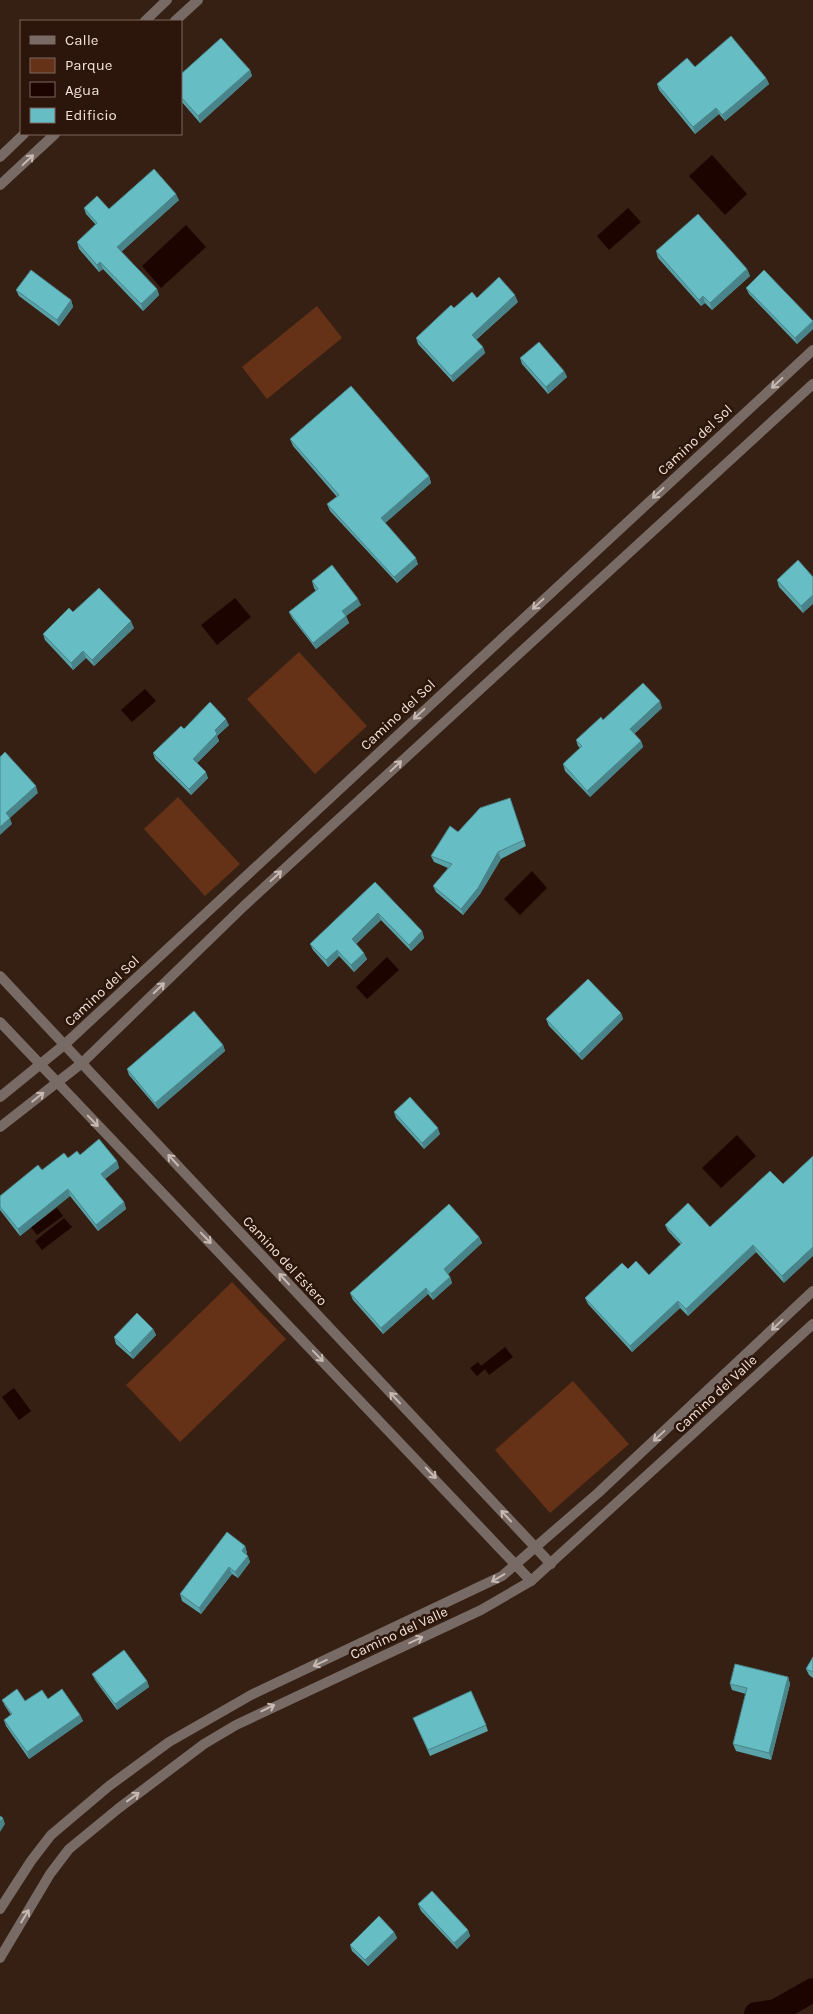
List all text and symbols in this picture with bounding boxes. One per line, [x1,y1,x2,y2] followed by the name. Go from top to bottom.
[20,20,182,135] legend
[65,31,99,49] text: Calle
[65,56,113,74] text: Parque
[65,81,99,99] text: Agua
[65,106,117,124] text: Edificio
[21,154,34,166] one-way arrow
[771,377,784,389] one-way arrow
[654,401,736,479] street label: Camino del Sol
[651,487,664,499] one-way arrow
[532,598,545,610] one-way arrow
[357,676,439,754] street label: Camino del Sol
[413,708,426,720] one-way arrow
[390,760,402,772] one-way arrow
[270,870,283,882] one-way arrow
[61,952,143,1030] street label: Camino del Sol
[152,982,165,994] one-way arrow
[31,1091,44,1102] one-way arrow
[87,1115,99,1127] one-way arrow
[167,1154,179,1167] one-way arrow
[239,1213,331,1309] street label: Camino del Estero
[200,1232,212,1245] one-way arrow
[278,1273,290,1285] one-way arrow
[771,1319,784,1331] one-way arrow
[312,1349,324,1362] one-way arrow
[671,1352,761,1436] street label: Camino del Valle
[389,1391,400,1404] one-way arrow
[653,1430,665,1442] one-way arrow
[425,1467,437,1479] one-way arrow
[500,1510,511,1523] one-way arrow
[491,1573,505,1583] one-way arrow
[347,1603,451,1663] street label: Camino del Valle
[408,1635,423,1644] one-way arrow
[313,1659,328,1668] one-way arrow
[261,1703,276,1713] one-way arrow
[126,1792,140,1802] one-way arrow
[21,1910,31,1924] one-way arrow

